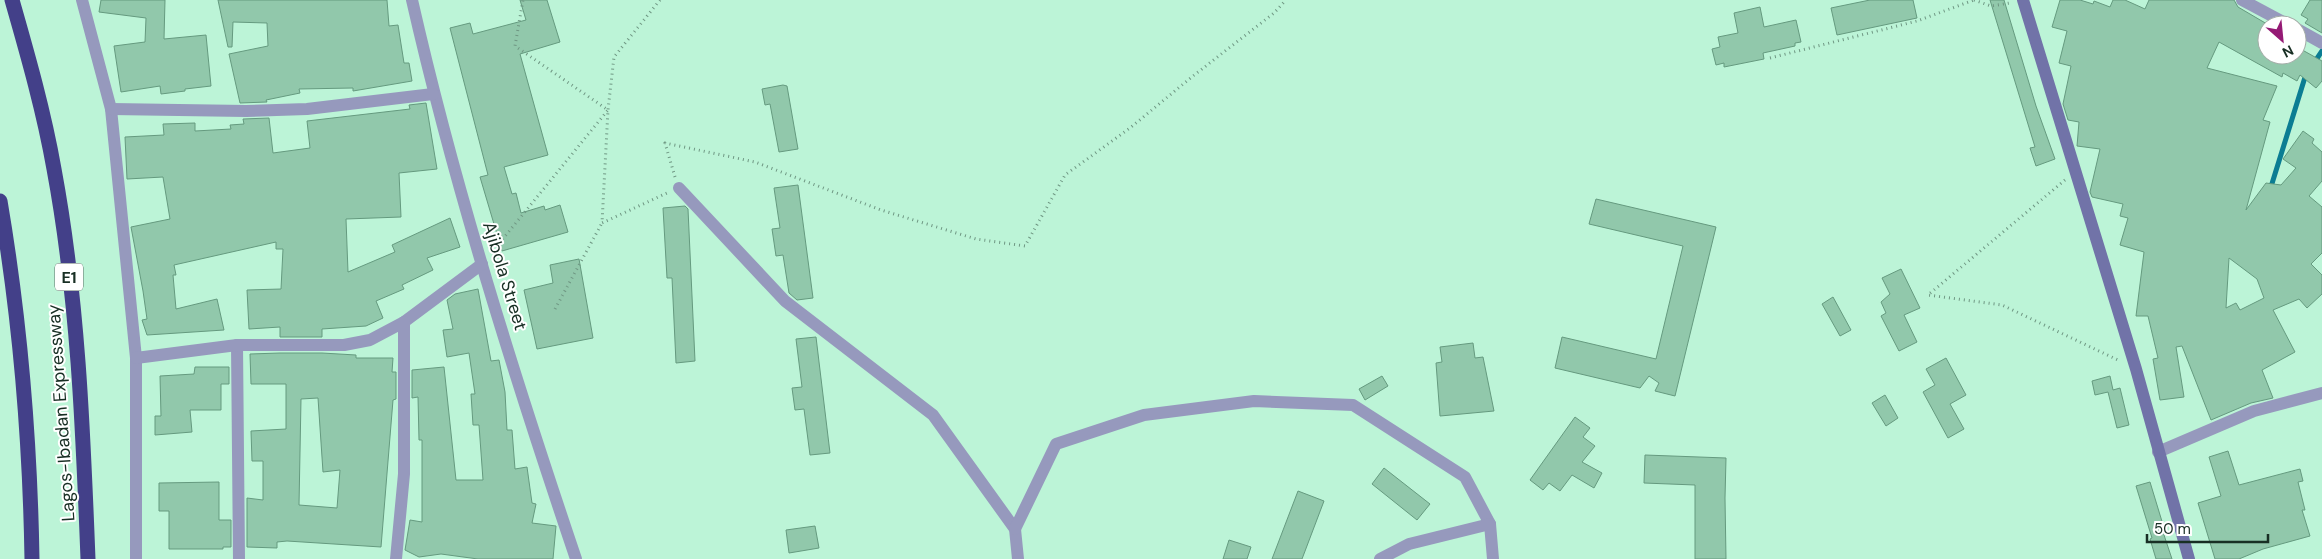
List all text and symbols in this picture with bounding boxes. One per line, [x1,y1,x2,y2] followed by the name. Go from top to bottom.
[2257,15,2307,65] north arrow
[2279,41,2297,62] text: N
[477,219,533,333] street label: Ajibola Street
[55,264,83,290] road number: E1
[41,304,81,522] street label: Lagos-Ibadan Expressway
[2147,512,2268,544] scale bar
[2154,519,2191,539] text: 50 m

